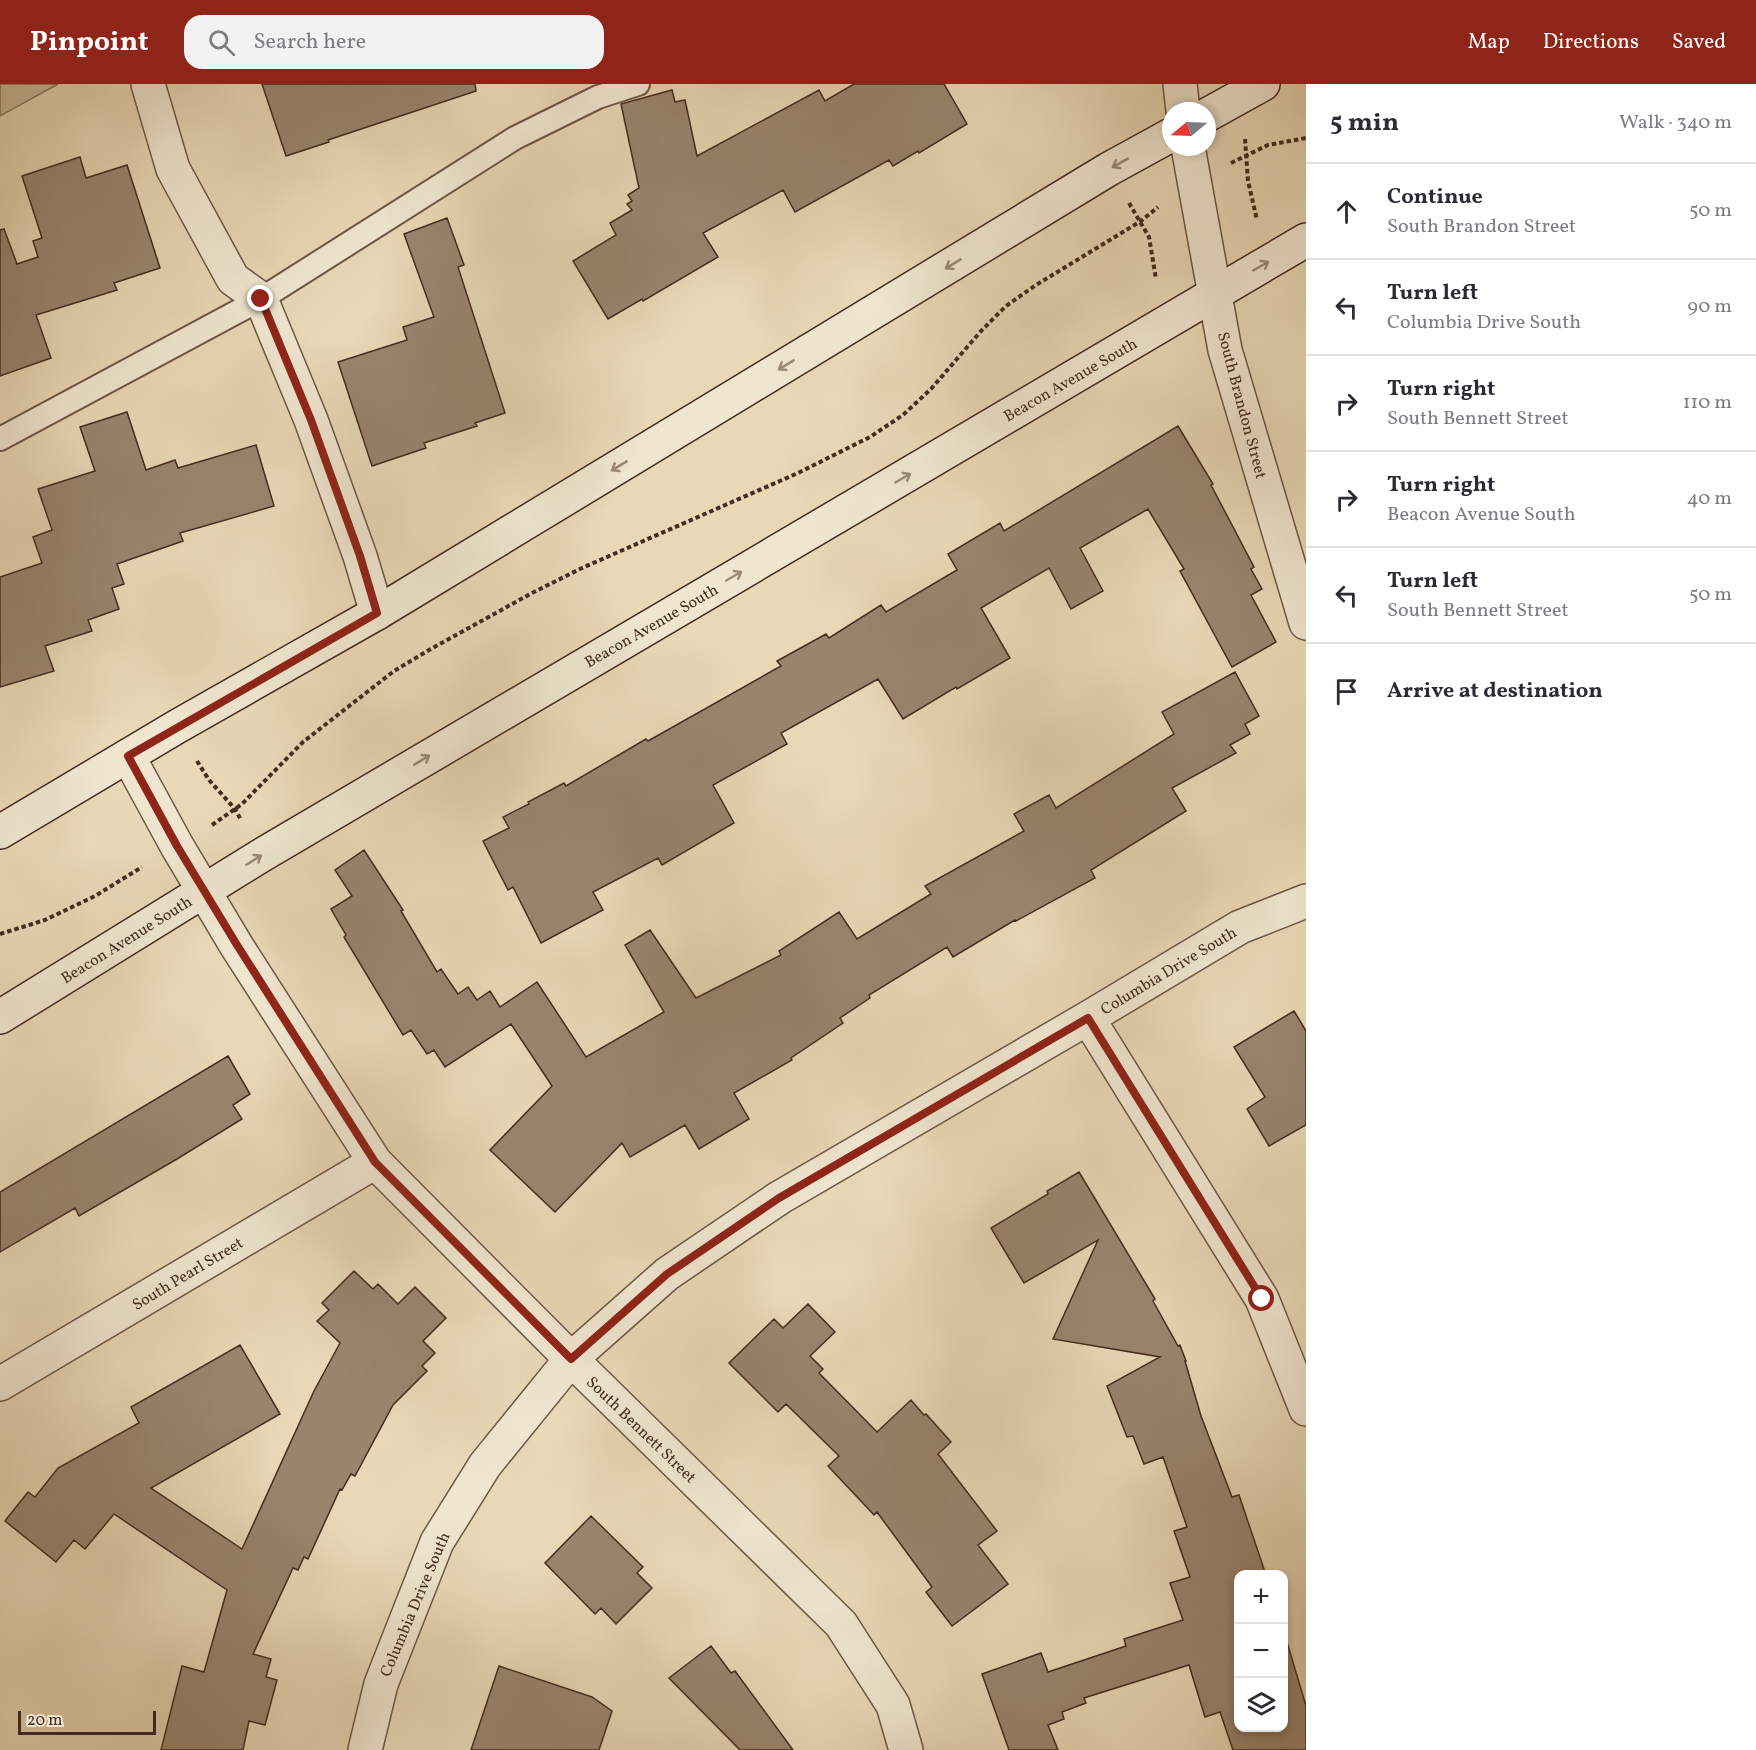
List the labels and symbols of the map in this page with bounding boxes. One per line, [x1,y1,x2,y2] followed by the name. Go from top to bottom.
[1162,102,1216,156] north arrow
[1111,158,1129,169] one-way arrow
[945,258,962,270] one-way arrow
[1251,260,1269,271] one-way arrow
[247,285,273,311] route end
[1211,330,1271,482] street label: South Brandon Street
[1000,333,1142,428] street label: Beacon Avenue South
[778,359,795,371] one-way arrow
[611,460,628,472] one-way arrow
[894,471,911,483] one-way arrow
[725,570,742,582] one-way arrow
[581,579,723,674] street label: Beacon Avenue South
[413,754,430,766] one-way arrow
[245,853,262,865] one-way arrow
[57,891,197,990] street label: Beacon Avenue South
[1097,922,1241,1021] street label: Columbia Drive South
[128,1233,248,1317] street label: South Pearl Street
[1248,1285,1274,1311] route start
[581,1372,701,1489] street label: South Bennett Street
[375,1529,456,1681] street label: Columbia Drive South
[18,1708,156,1736] scale bar

